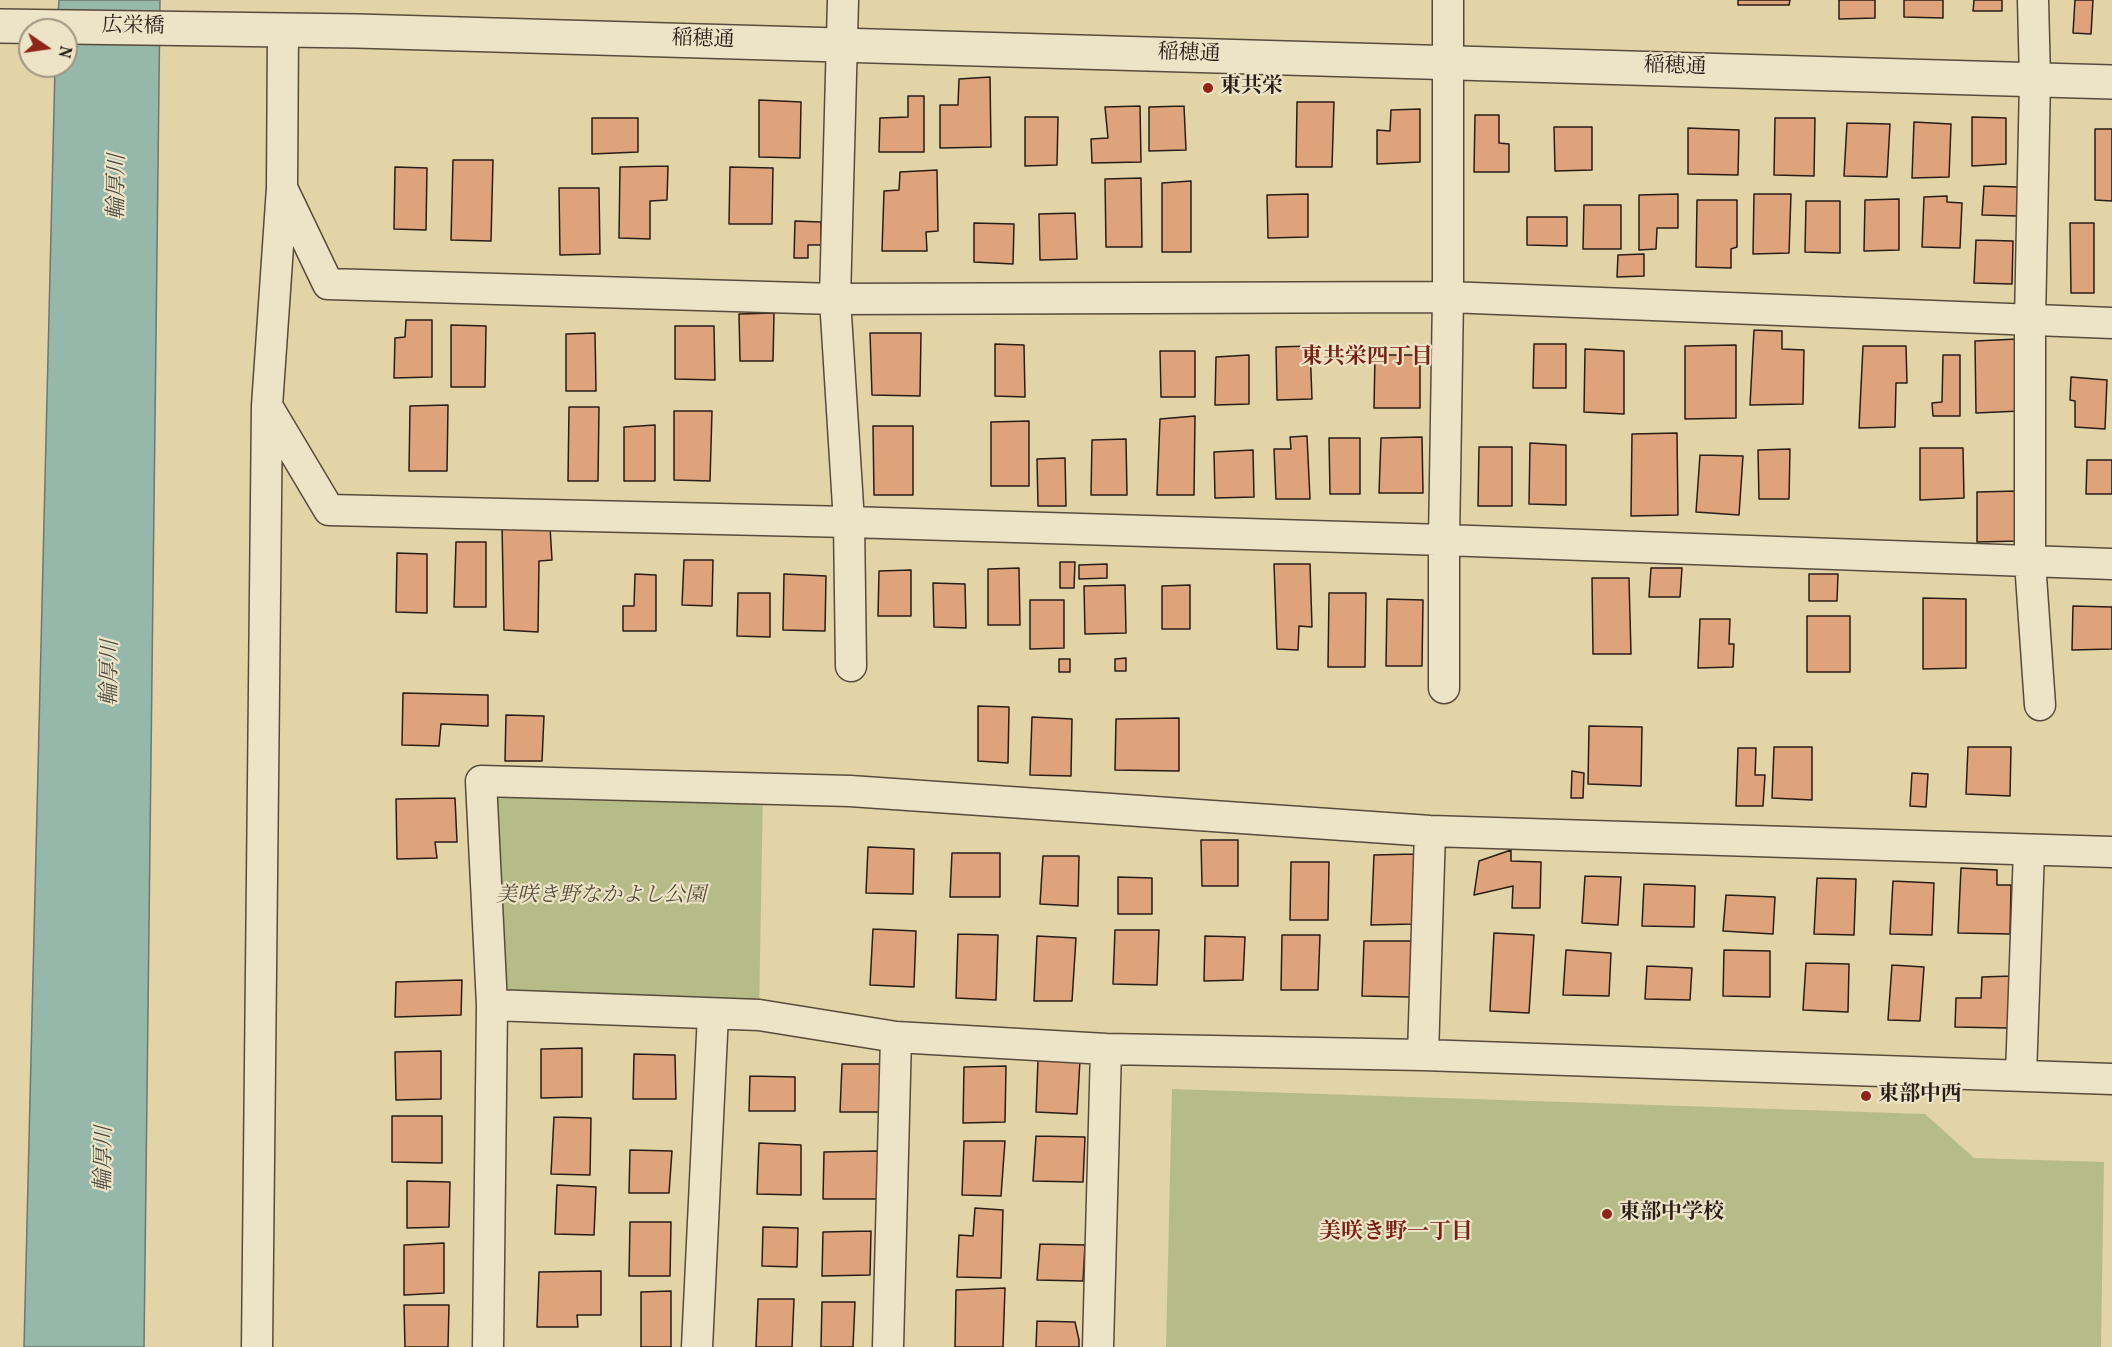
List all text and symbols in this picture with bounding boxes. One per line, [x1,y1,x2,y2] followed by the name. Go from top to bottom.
[101,15,165,41] street label: 広栄橋
[18,18,78,78] north arrow
[671,27,735,55] street label: 稲穂通
[1157,41,1221,69] street label: 稲穂通
[52,43,76,60] text: N
[1643,54,1707,82] street label: 稲穂通
[1220,75,1283,101] place label: 東共栄
[1201,81,1215,95] marker: 東共栄
[105,154,133,220] water label: 輪厚川
[1301,346,1433,372] district label: 東共栄四丁目
[98,640,126,706] water label: 輪厚川
[496,884,706,910] park label: 美咲き野なかよし公園
[1878,1083,1962,1109] place label: 東部中西
[1859,1089,1873,1103] marker: 東部中西
[92,1126,120,1192] water label: 輪厚川
[1619,1201,1724,1227] place label: 東部中学校
[1600,1207,1614,1221] marker: 東部中学校
[1319,1221,1473,1247] district label: 美咲き野一丁目

